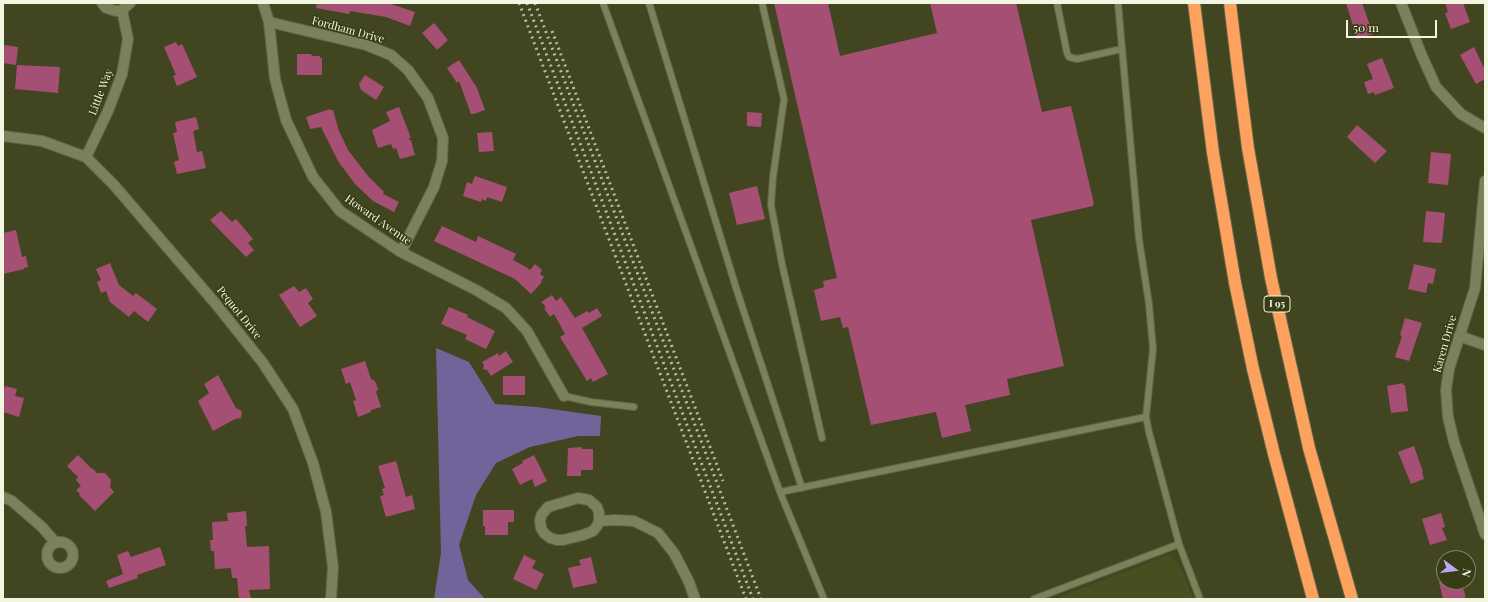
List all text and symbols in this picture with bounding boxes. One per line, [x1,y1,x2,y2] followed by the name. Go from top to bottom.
[1348,12,1439,38] scale bar
[310,14,386,46] street label: Fordham Drive
[1353,19,1379,35] text: 50 m
[86,67,116,117] street label: Little Way
[342,192,414,248] street label: Howard Avenue
[214,284,264,342] street label: Pequot Drive
[1264,296,1290,312] road number: I 95
[1431,314,1459,374] street label: Karen Drive
[1436,550,1476,590] north arrow
[1459,567,1475,579] text: N

